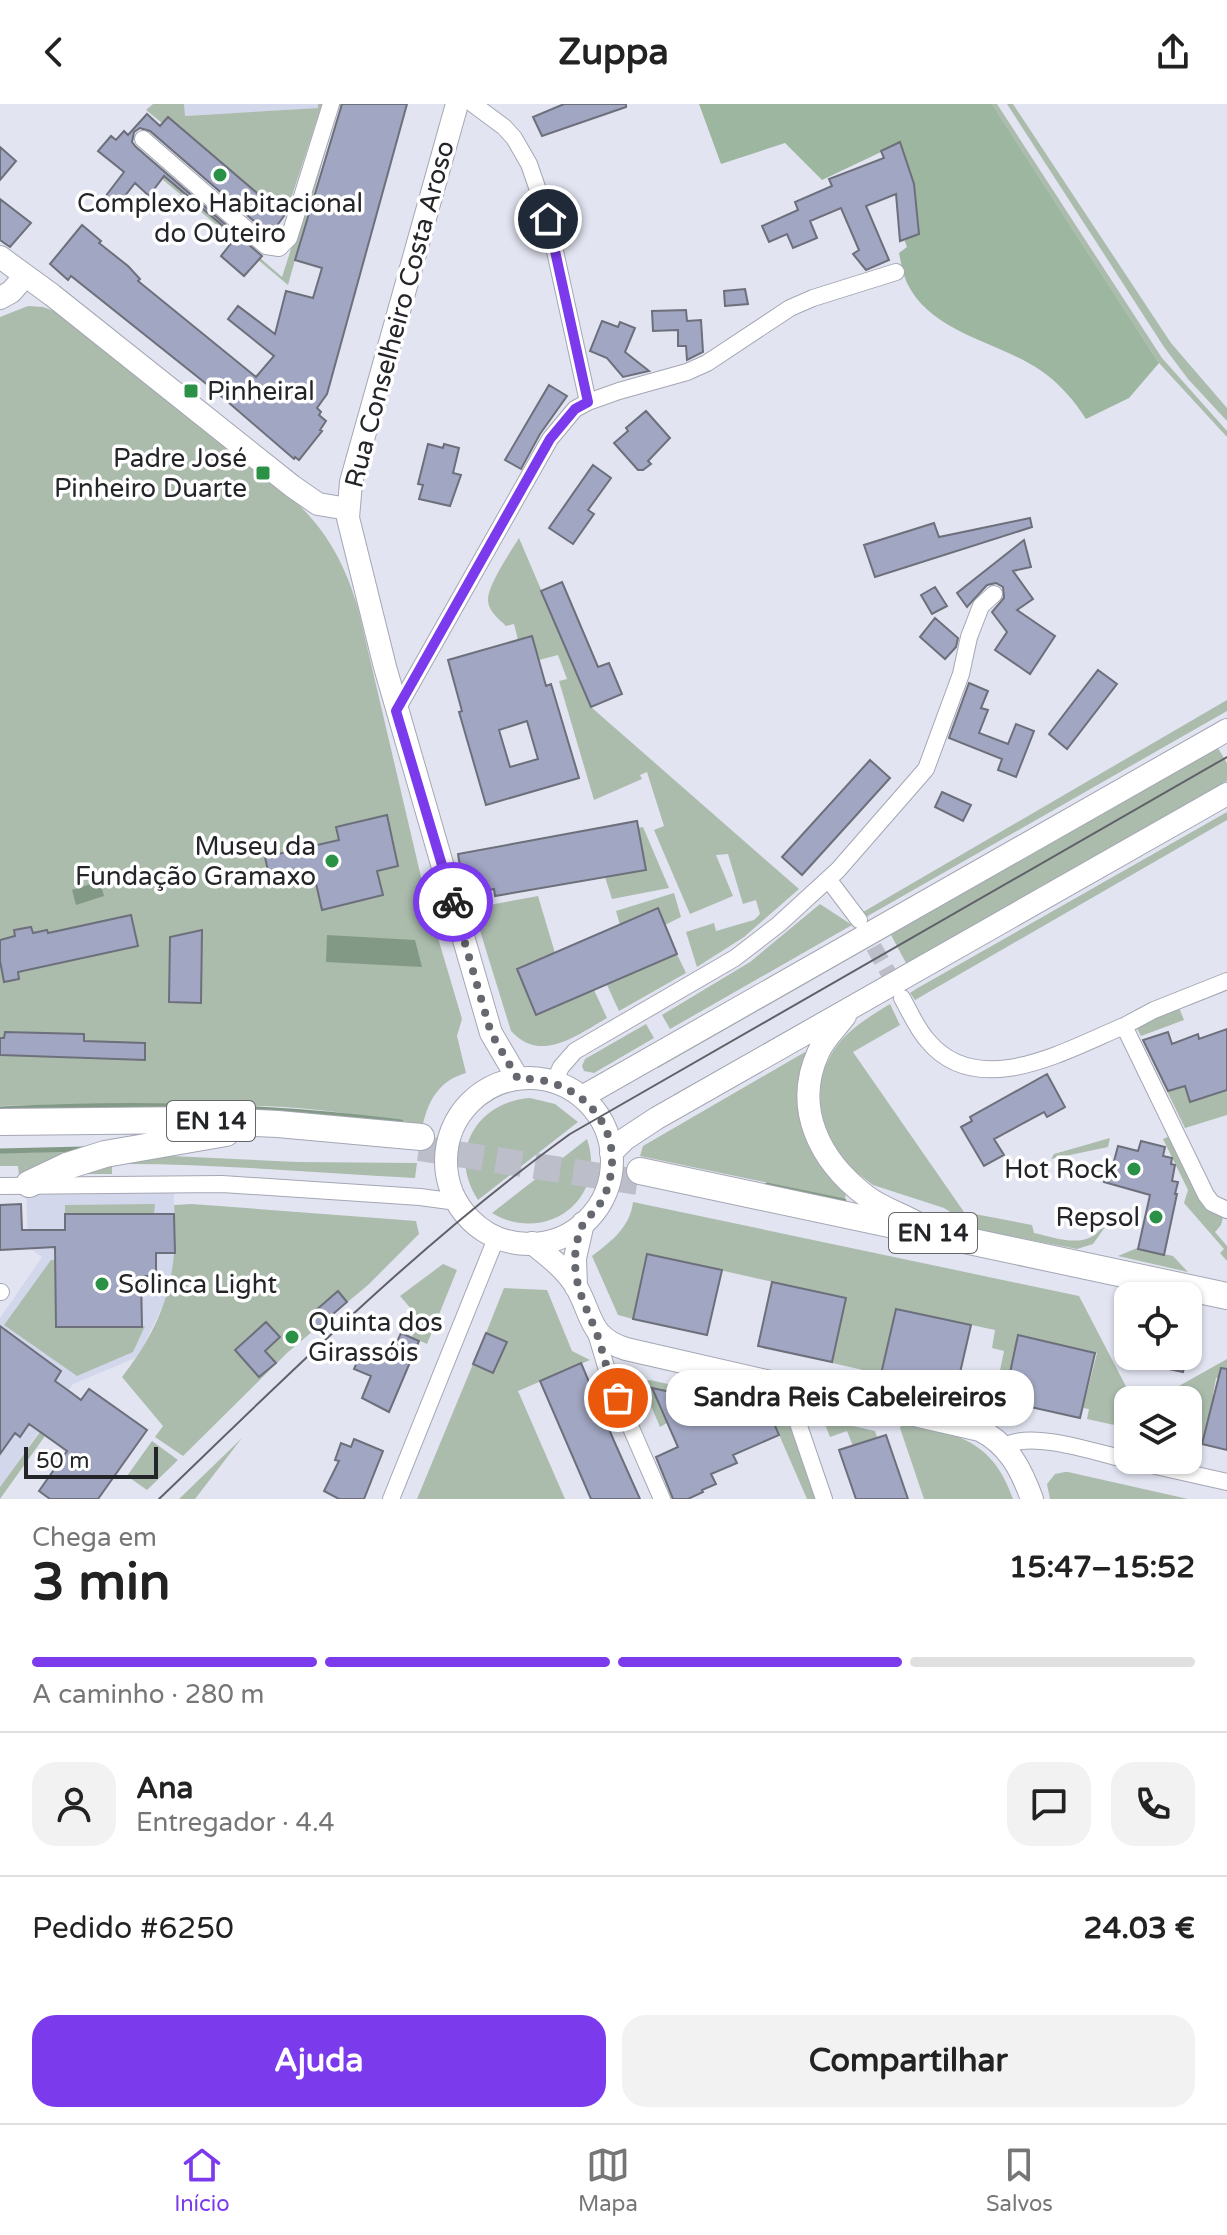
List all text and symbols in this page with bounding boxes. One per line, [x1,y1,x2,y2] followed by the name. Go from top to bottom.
[32,30,76,74] icon: back
[1151,30,1195,74] icon: share
[558,31,669,74] text: Zuppa
[338,137,461,491] street label: Rua Conselheiro Costa Aroso
[211,166,229,184] marker: Complexo Habitacional do Outeiro
[514,185,582,253] pin
[77,188,363,249] place label: Complexo Habitacional do Outeiro
[526,197,570,241] icon: home
[207,376,315,407] place label: Pinheiral
[182,382,200,400] marker: Pinheiral
[54,443,247,504] place label: Padre José Pinheiro Duarte
[254,464,272,482] marker: Padre José Pinheiro Duarte
[75,831,316,892] place label: Museu da Fundação Gramaxo
[323,852,341,870] marker: Museu da Fundação Gramaxo
[413,862,493,942] courier
[431,880,475,924] icon: bike
[167,1101,255,1141] road number: EN 14
[1004,1154,1118,1185] place label: Hot Rock
[1125,1160,1143,1178] marker: Hot Rock
[1056,1202,1140,1233] place label: Repsol
[1147,1208,1165,1226] marker: Repsol
[889,1213,977,1253] road number: EN 14
[118,1269,277,1300] place label: Solinca Light
[93,1275,111,1293] marker: Solinca Light
[1114,1282,1202,1474] map controls
[1114,1282,1202,1370] button: locate
[308,1307,443,1368] place label: Quinta dos Girassóis
[283,1328,301,1346] marker: Quinta dos Girassóis
[584,1364,652,1432] pin
[666,1370,1034,1426] callout: Sandra Reis Cabeleireiros
[596,1376,640,1420] icon: bag
[693,1382,1007,1413] text: Sandra Reis Cabeleireiros
[1114,1386,1202,1474] button: layers
[24,1443,158,1479] scale bar
[36,1448,90,1474] text: 50 m
[32,1522,157,1553] text: Chega em
[1009,1549,1195,1586] text: 15:47–15:52
[32,1551,171,1614] text: 3 min
[32,1679,264,1710] text: A caminho · 280 m
[32,1762,116,1846] button: person
[1007,1762,1091,1846] button: chat
[1111,1762,1195,1846] button: phone
[136,1770,193,1807] text: Ana
[136,1807,335,1838] text: Entregador · 4.4
[32,1910,234,1947] text: Pedido #6250
[1084,1910,1195,1947] text: 24.03 €
[32,2015,606,2107] button: Ajuda
[622,2015,1195,2107] button: Compartilhar
[174,2143,230,2217] tab: Início
[578,2143,638,2217] tab: Mapa
[986,2143,1053,2217] tab: Salvos

